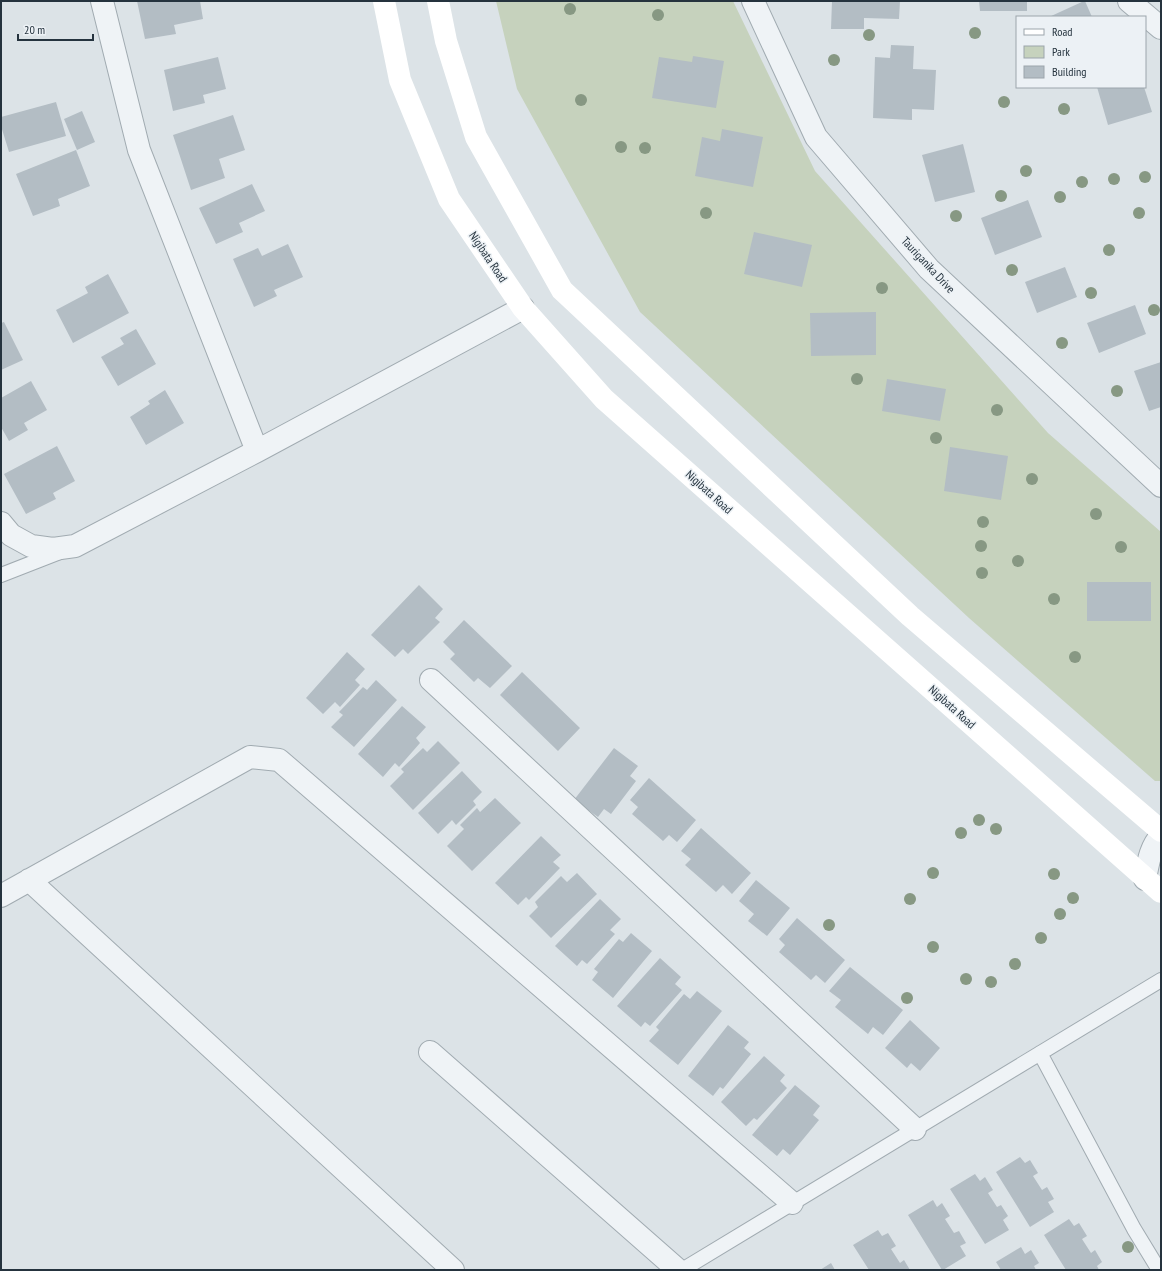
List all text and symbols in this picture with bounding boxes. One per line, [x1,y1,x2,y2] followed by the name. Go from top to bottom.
[18,16,93,42] scale bar
[1016,16,1146,88] legend
[24,22,45,37] text: 20 m
[1052,24,1072,39] text: Road
[1052,44,1070,59] text: Park
[1052,64,1087,79] text: Building
[466,228,511,285] street label: Nigibata Road
[898,233,958,296] street label: Tauriganika Drive
[683,467,736,517] street label: Nigibata Road
[926,682,979,732] street label: Nigibata Road

